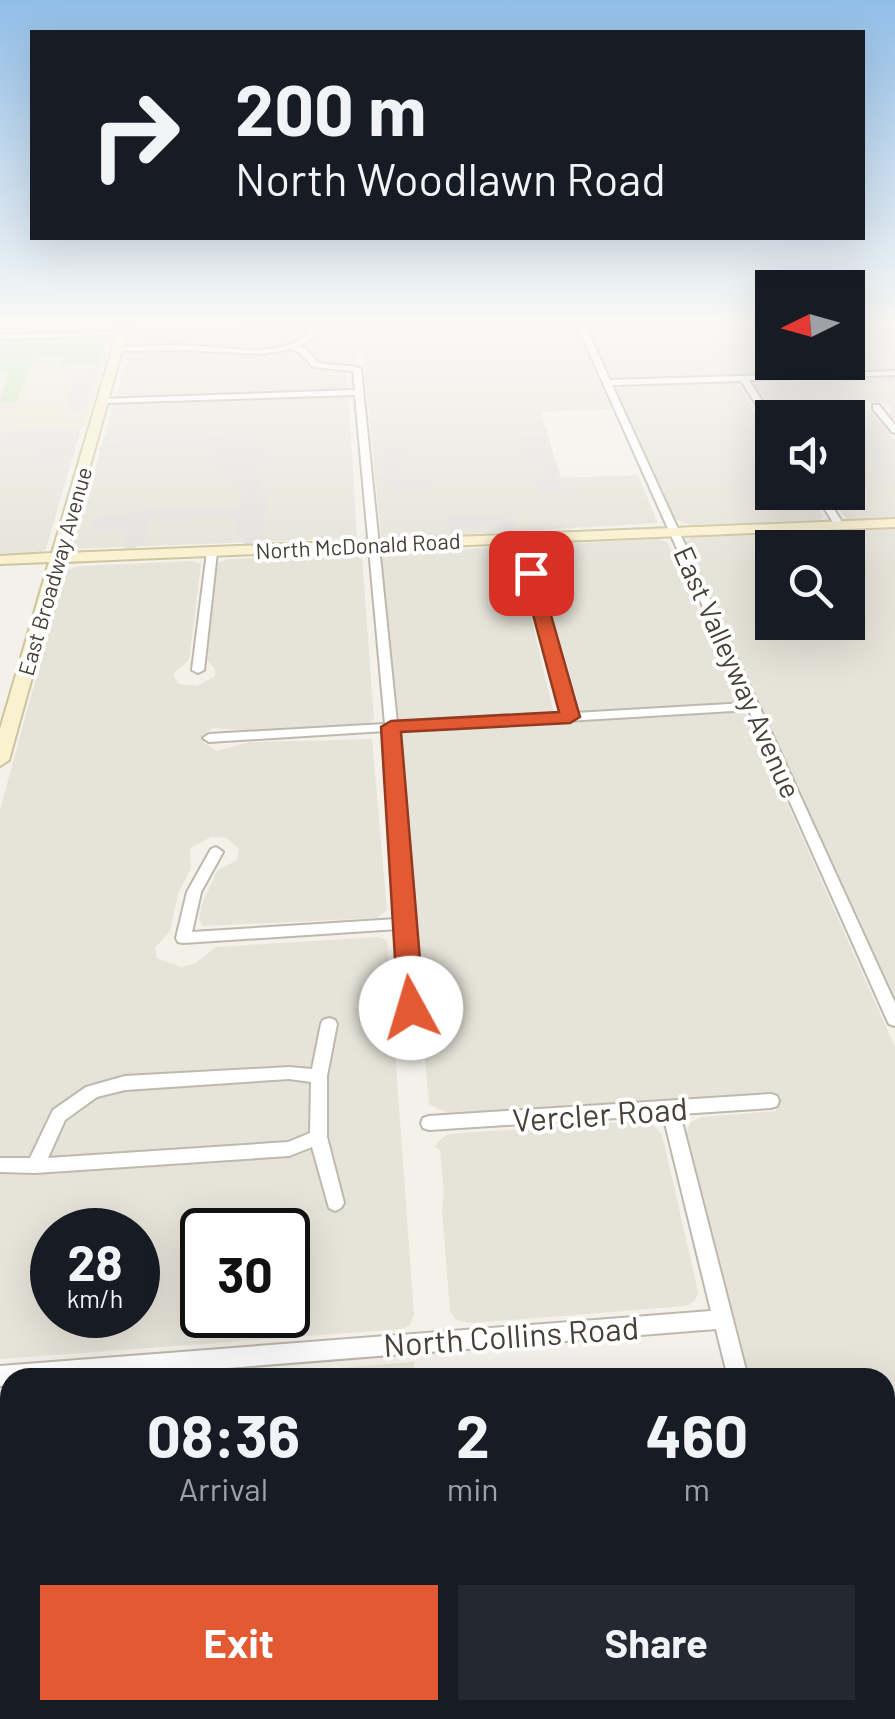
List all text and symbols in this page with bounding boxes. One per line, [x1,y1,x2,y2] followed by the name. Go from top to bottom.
[235,66,426,150] text: 200 m
[70,70,200,200] icon: right
[235,151,666,205] text: North Woodlawn Road
[755,270,865,380] north arrow
[755,270,865,640] map controls
[755,400,865,510] button: sound
[12,464,96,678] street label: East Broadway Avenue
[255,527,461,563] street label: North McDonald Road
[755,530,865,640] button: search
[489,531,574,616] pin
[667,541,809,803] street label: East Valleyway Avenue
[504,546,559,601] icon: arrive
[359,956,463,1060] position arrow
[511,1088,689,1138] street label: Vercler Road
[180,1208,310,1338] speed limit sign: 30
[67,1231,123,1291] text: 28
[67,1283,123,1313] text: km/h
[382,1307,640,1363] street label: North Collins Road
[147,1398,300,1470] text: 08:36
[456,1398,489,1470] text: 2
[645,1398,748,1470] text: 460
[179,1469,268,1507] text: Arrival
[447,1469,499,1507] text: min
[684,1469,710,1507] text: m
[40,1585,438,1700] button: Exit
[458,1585,855,1700] button: Share

